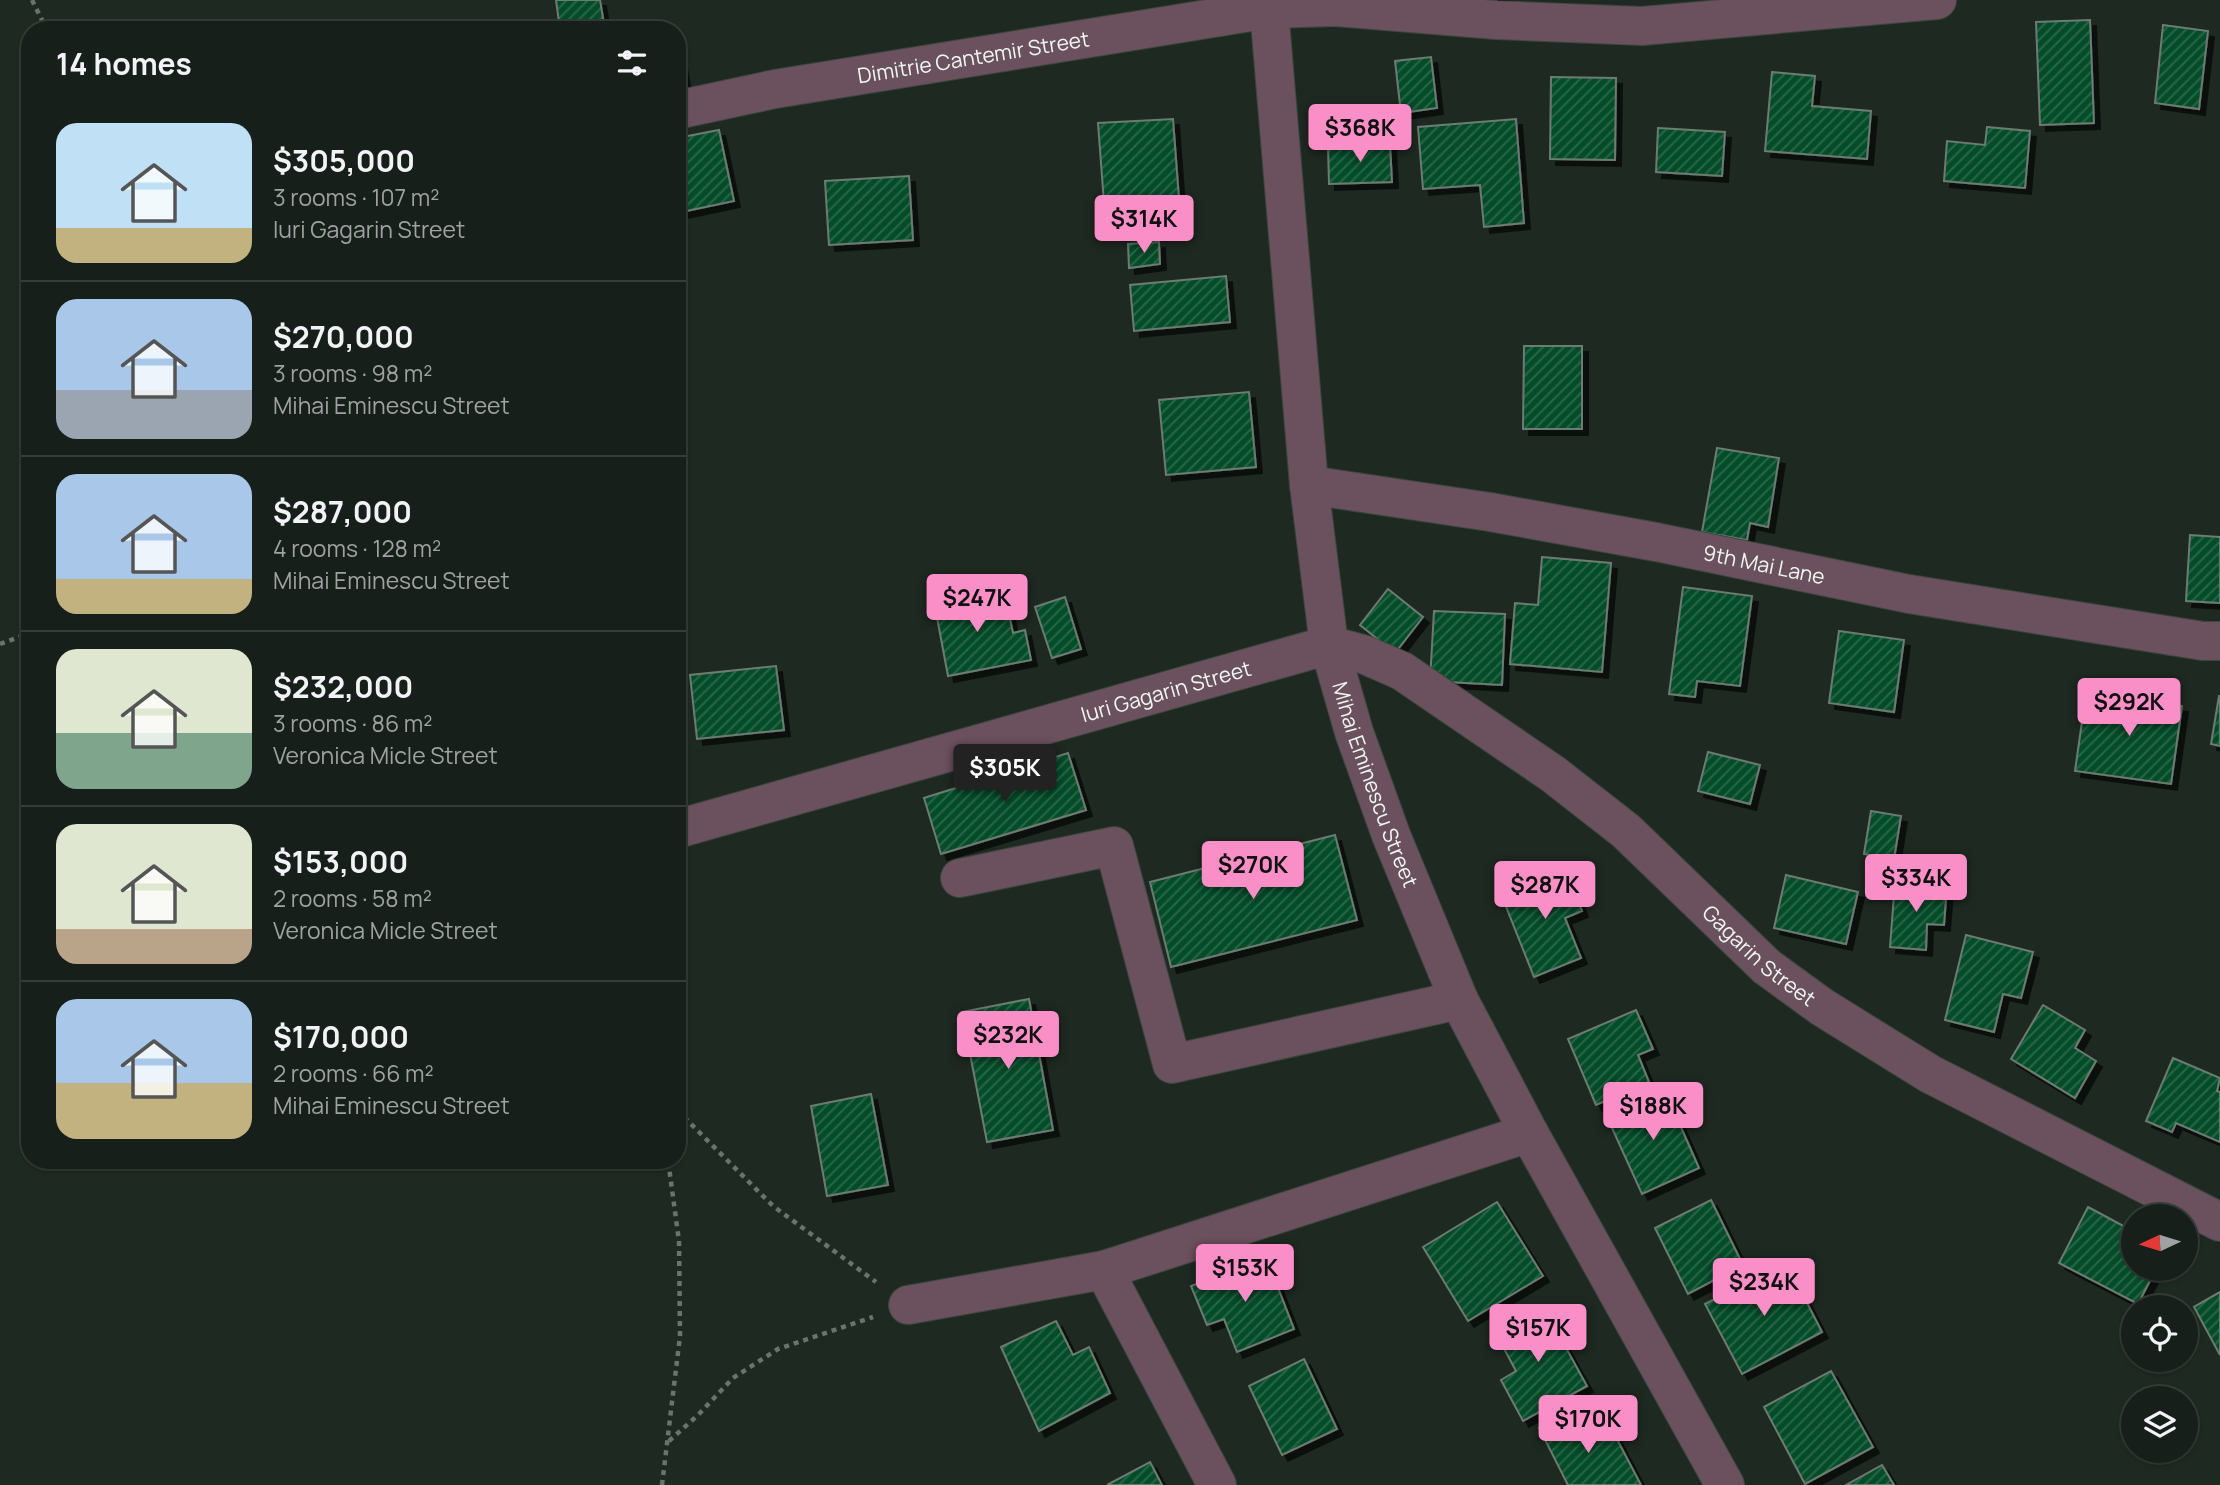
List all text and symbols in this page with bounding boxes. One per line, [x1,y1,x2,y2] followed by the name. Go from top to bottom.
[855,24,1091,89] street label: Dimitrie Cantemir Street
[56,43,192,84] text: 14 homes
[613,44,651,82] icon: filters
[1311,104,1409,164] pin: $368K
[1324,111,1396,143] text: $368K
[273,140,415,181] text: $305,000
[112,151,196,235] icon: home
[273,181,439,213] text: 3 rooms · 107 m²
[1095,196,1193,255] pin: $314K
[1111,202,1177,234] text: $314K
[273,213,465,245] text: Iuri Gagarin Street
[273,316,414,357] text: $270,000
[112,327,196,411] icon: home
[273,357,433,389] text: 3 rooms · 98 m²
[273,389,510,421] text: Mihai Eminescu Street
[273,491,412,532] text: $287,000
[112,502,196,586] icon: home
[273,532,441,564] text: 4 rooms · 128 m²
[1701,538,1827,590] street label: 9th Mai Lane
[273,564,510,596] text: Mihai Eminescu Street
[928,574,1026,634] pin: $247K
[943,581,1011,613] text: $247K
[1078,654,1254,728] street label: Iuri Gagarin Street
[273,666,413,707] text: $232,000
[112,677,196,761] icon: home
[2080,678,2178,738] pin: $292K
[1326,679,1425,891] street label: Mihai Eminescu Street
[2093,685,2165,717] text: $292K
[273,707,433,739] text: 3 rooms · 86 m²
[273,739,498,771] text: Veronica Micle Street
[956,744,1054,804] pin: $305K
[969,751,1041,783] text: $305K
[273,841,408,882] text: $153,000
[1204,842,1302,901] pin: $270K
[1218,848,1288,880] text: $270K
[112,852,196,936] icon: home
[1867,855,1965,914] pin: $334K
[1881,861,1951,893] text: $334K
[1496,862,1594,921] pin: $287K
[1510,868,1580,900] text: $287K
[273,882,432,914] text: 2 rooms · 58 m²
[1697,898,1822,1012] street label: Gagarin Street
[273,914,498,946] text: Veronica Micle Street
[959,1012,1057,1071] pin: $232K
[273,1016,409,1057] text: $170,000
[973,1018,1043,1050] text: $232K
[112,1027,196,1111] icon: home
[273,1057,434,1089] text: 2 rooms · 66 m²
[1604,1082,1702,1142] pin: $188K
[273,1089,510,1121] text: Mihai Eminescu Street
[1619,1089,1687,1121] text: $188K
[2121,1204,2198,1281] north arrow
[2121,1204,2198,1463] map controls
[1196,1244,1294,1304] pin: $153K
[1212,1251,1278,1283] text: $153K
[1715,1258,1813,1318] pin: $234K
[1729,1265,1799,1297] text: $234K
[2121,1295,2198,1372] button: locate
[1489,1304,1587,1364] pin: $157K
[1505,1311,1571,1343] text: $157K
[2121,1386,2198,1463] button: layers
[1539,1396,1637,1455] pin: $170K
[1555,1402,1621,1434] text: $170K

